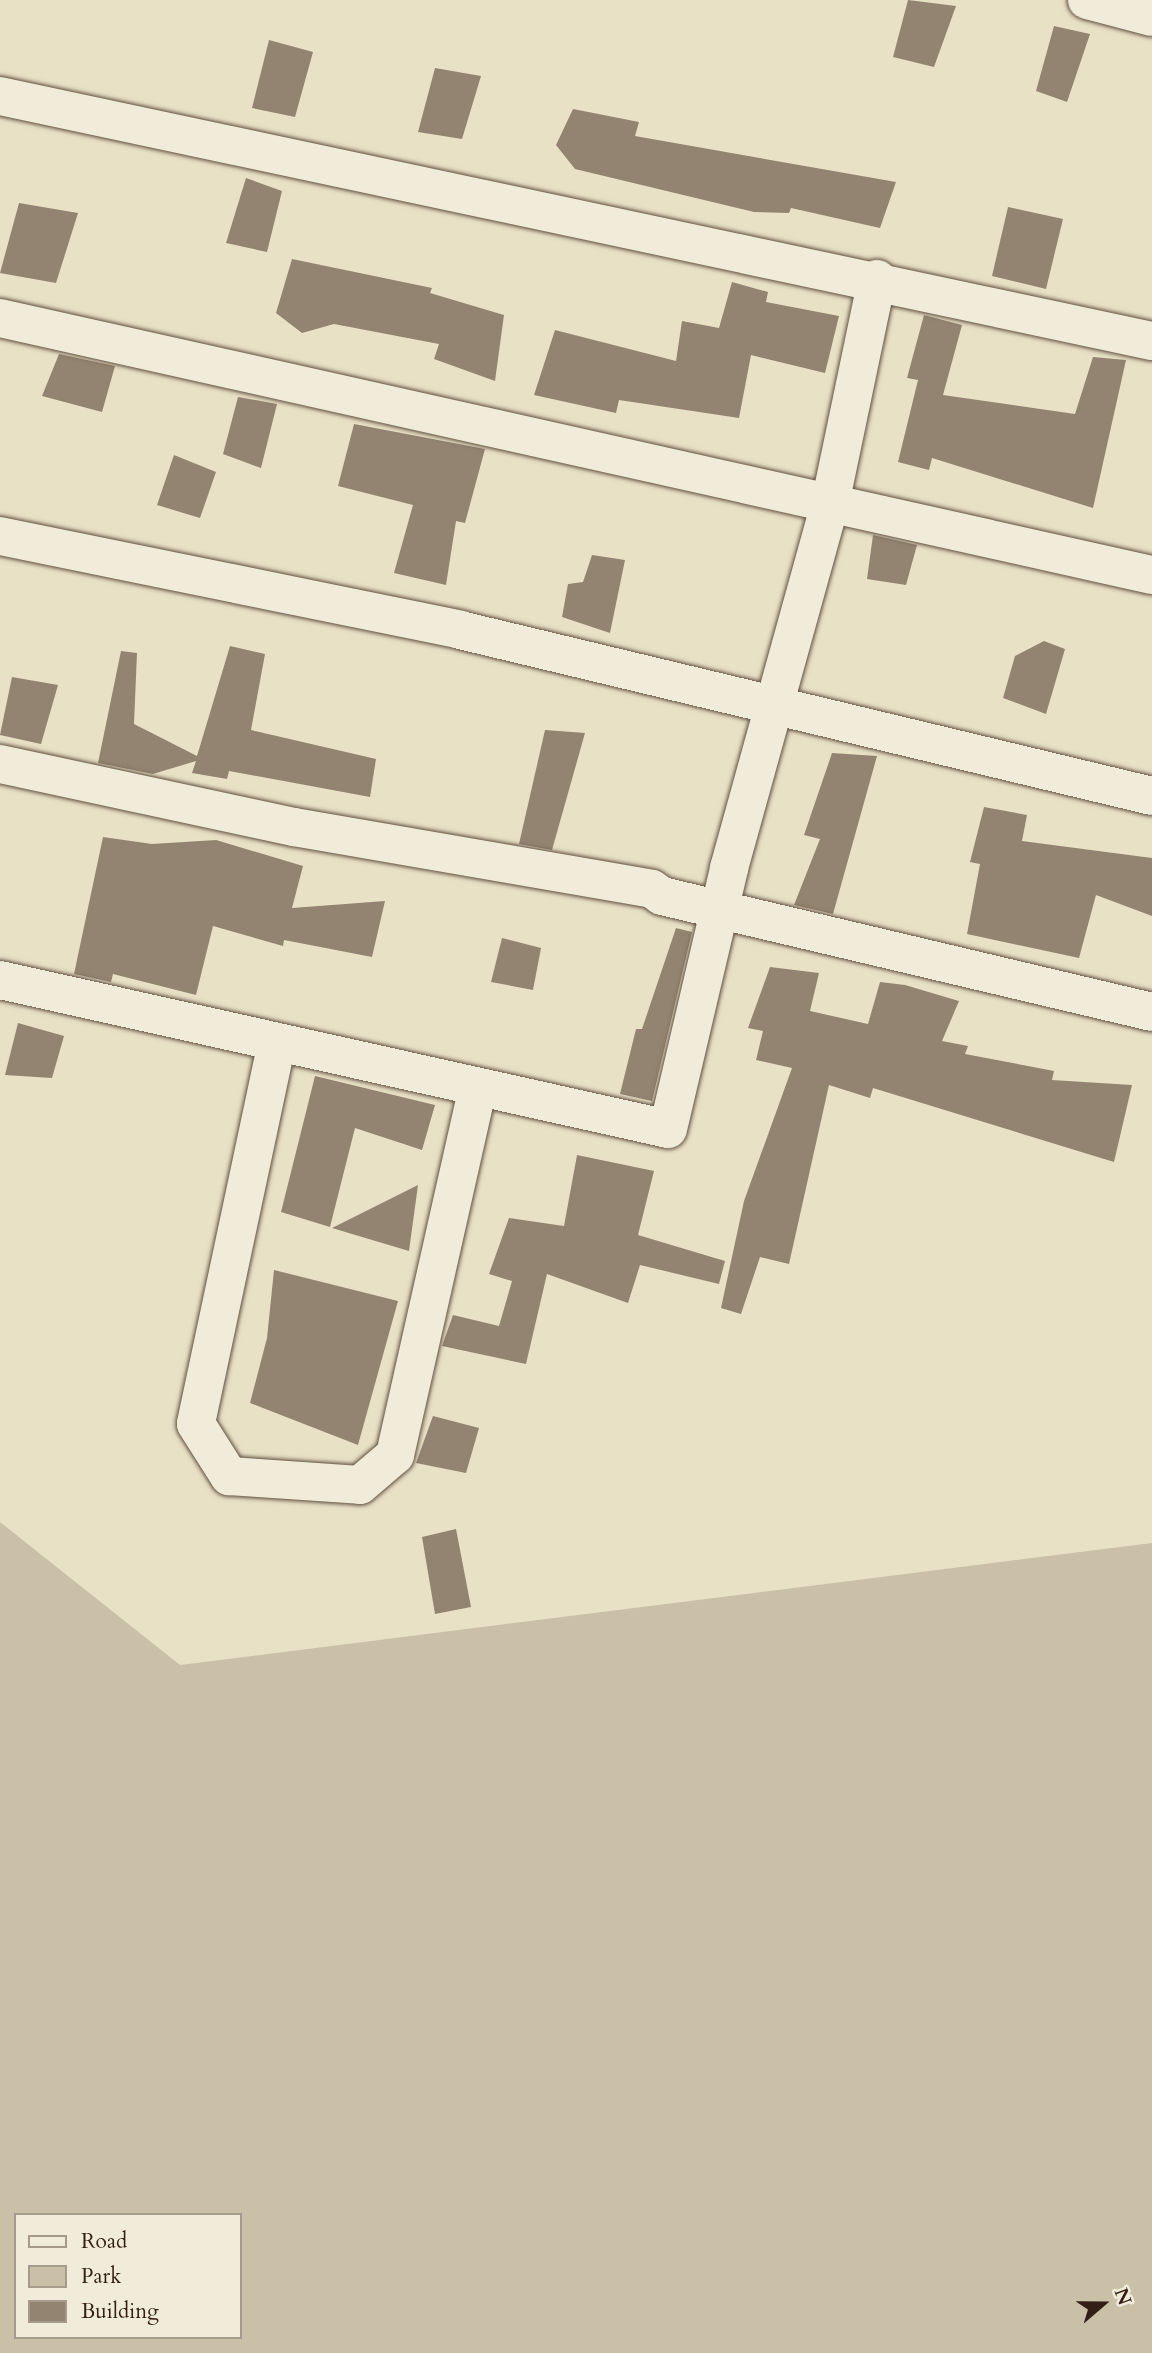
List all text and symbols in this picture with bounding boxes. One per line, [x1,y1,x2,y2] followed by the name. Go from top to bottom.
[14,2213,242,2339] legend
[81,2227,127,2256] text: Road
[81,2262,121,2291] text: Park
[1068,2269,1138,2339] north arrow
[1108,2285,1138,2309] text: N
[81,2297,159,2326] text: Building

